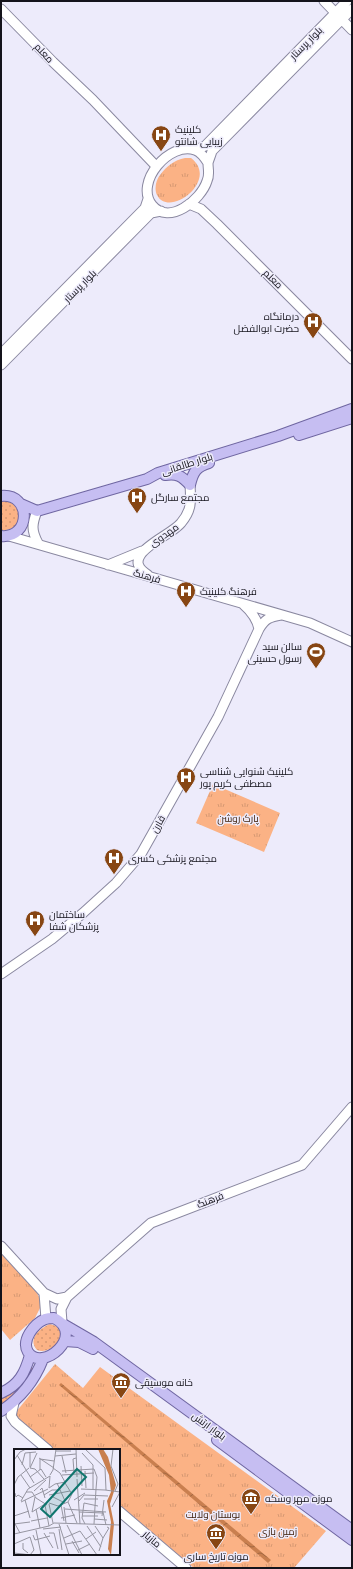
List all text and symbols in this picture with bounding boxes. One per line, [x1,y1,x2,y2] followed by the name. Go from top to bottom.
[286,24,325,63] street label: بلوار پرستار
[31,40,56,66] street label: معلم
[175,123,223,148] place label: کلینیک زیبایی شانتو
[150,124,172,152] hospital icon: کلینیک زیبایی شانتو
[260,266,286,292] street label: معلم
[60,267,99,306] street label: بلوار پرستار
[234,310,299,335] place label: درمانگاه حضرت ابوالفضل
[302,311,324,339] hospital icon: درمانگاه حضرت ابوالفضل
[160,450,214,478] street label: بلوار طالقانی
[126,486,148,514] hospital icon: مجتمع سارگل
[151,491,209,504] place label: مجتمع سارگل
[147,520,181,550] street label: مهدوی
[132,566,162,586] street label: فرهنگ
[175,580,197,608] hospital icon: فرهنگ کلینیک
[200,585,257,598] place label: فرهنگ کلینیک
[248,640,302,665] place label: سالن سید رسول حسینی
[305,641,327,669] sports icon: سالن سید رسول حسینی
[199,765,293,791] place label: کلینیک شنوایی شناسی مصطفی کریم پور
[175,766,197,794] hospital icon: کلینیک شنوایی شناسی مصطفی کریم پور
[217,812,259,825] park label: پارک روشن
[148,813,168,835] street label: قارن
[103,847,125,875] hospital icon: مجتمع پزشکی کسری
[128,852,217,865] place label: مجتمع پزشکی کسری
[49,908,99,933] place label: ساختمان پزشکان شفا
[24,909,46,937] hospital icon: ساختمان پزشکان شفا
[195,1189,225,1211] street label: فرهنگ
[110,1371,132,1399] museum icon: خانه موسیقی
[135,1376,193,1389] place label: خانه موسیقی
[189,1409,229,1443] street label: بلوار ارتش
[14,1449,120,1555] inset map
[240,1487,262,1515] museum icon: موزه مهر وسکه
[265,1492,332,1505] place label: موزه مهر وسکه
[186,1508,240,1521] park label: بوستان ولایت
[205,1522,227,1550] museum icon: موزه تاریخ ساری
[259,1525,297,1538] park label: زمین بازی
[139,1527,164,1551] street label: مازیار
[183,1550,249,1563] place label: موزه تاریخ ساری

